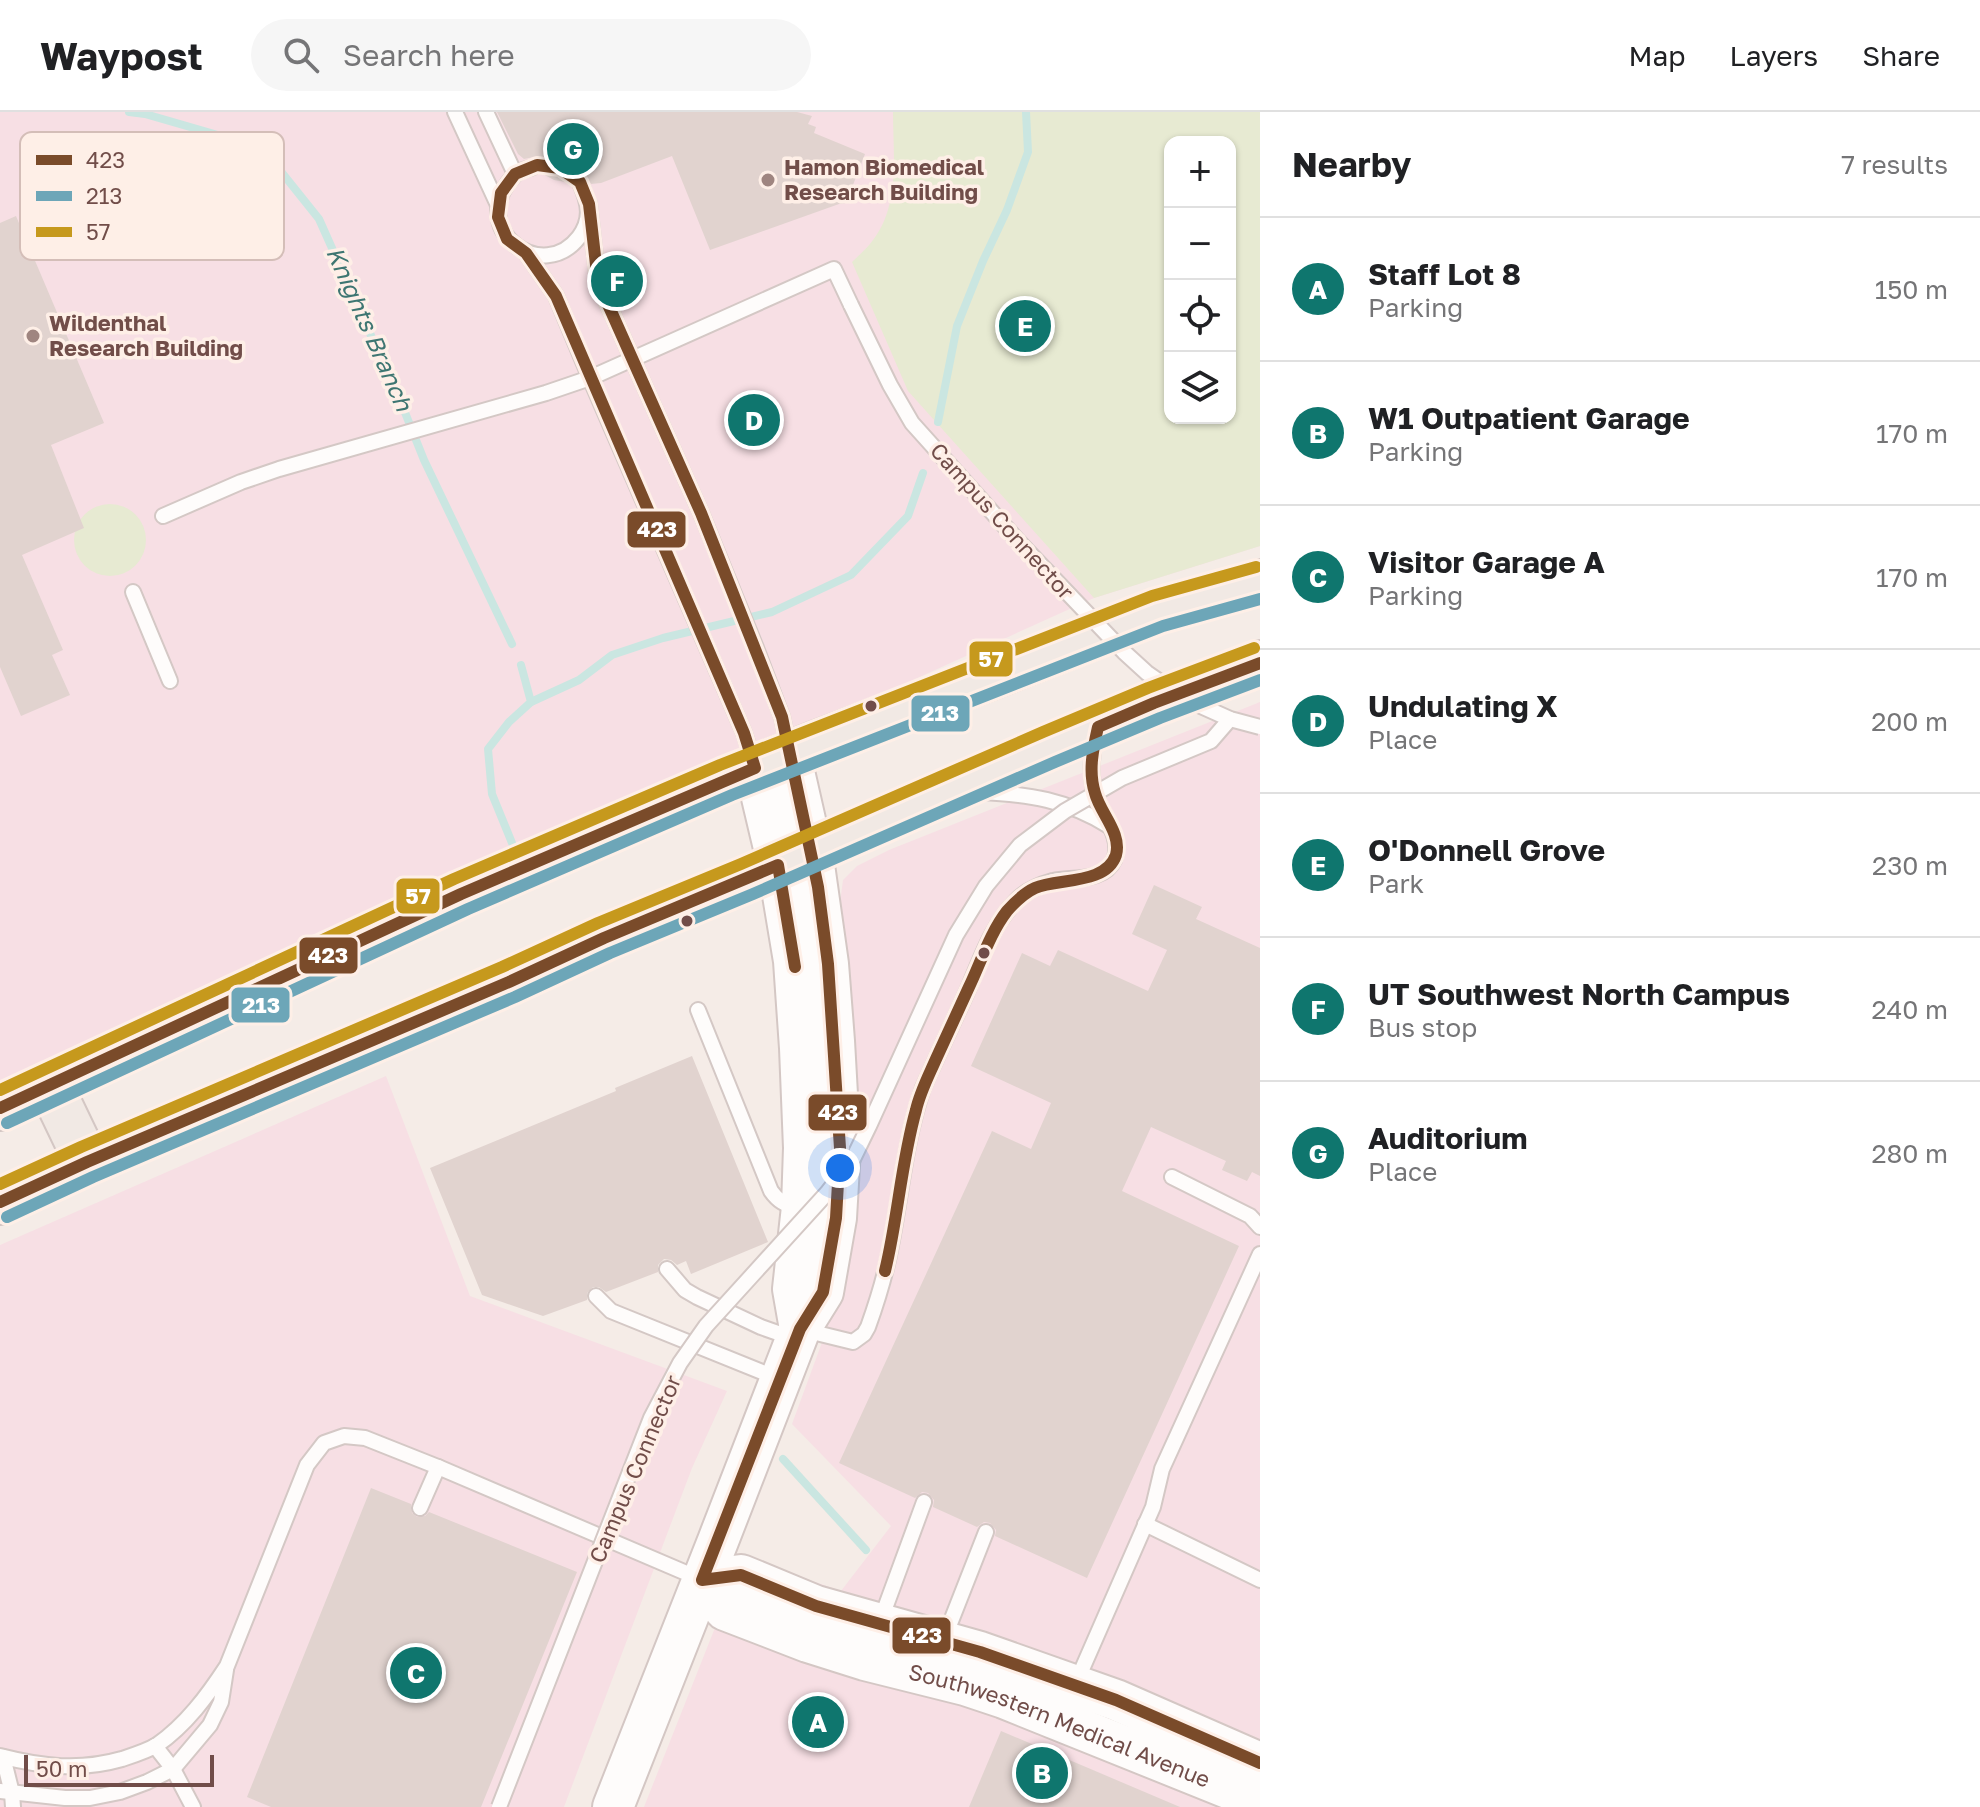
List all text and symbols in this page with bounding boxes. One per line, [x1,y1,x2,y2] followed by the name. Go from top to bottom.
[251,19,811,91] search box
[40,33,203,78] text: Waypost
[279,33,323,77] icon: search
[343,37,515,73] text: Search here
[1628,39,1686,72] text: Map
[1730,39,1818,72] text: Layers
[1862,39,1940,72] text: Share
[547,119,599,179] pin: G
[20,132,284,260] legend
[1164,136,1236,424] map controls
[1164,136,1236,208] button: +
[1292,144,1412,184] text: Nearby
[86,146,125,173] text: 423
[1841,149,1948,180] text: 7 results
[784,153,984,205] place label: Hamon Biomedical Research Building
[759,171,777,189] marker: Hamon Biomedical Research Building
[86,182,122,209] text: 213
[1164,208,1236,280] button: −
[86,218,110,245] text: 57
[320,242,420,417] water label: Knights Branch
[591,251,643,311] pin: F
[1368,256,1521,292] text: Staff Lot 8
[1309,274,1327,305] text: A
[1875,274,1948,305] text: 150 m
[1164,280,1236,352] button: locate
[1368,292,1463,323] text: Parking
[999,296,1051,356] pin: E
[49,309,243,361] place label: Wildenthal Research Building
[24,327,42,345] marker: Wildenthal Research Building
[1164,352,1236,424] button: layers
[728,390,780,450] pin: D
[1368,400,1690,436] text: W1 Outpatient Garage
[1309,418,1327,449] text: B
[1876,418,1948,449] text: 170 m
[1368,436,1463,467] text: Parking
[925,437,1080,605] street label: Campus Connector
[626,510,687,549] line badge: 423
[637,515,677,542] text: 423
[1368,544,1605,580] text: Visitor Garage A
[1309,562,1327,593] text: C
[1876,562,1948,593] text: 170 m
[1368,580,1463,611] text: Parking
[968,640,1014,678] line badge: 57
[978,645,1004,672] text: 57
[1368,688,1558,724] text: Undulating X
[910,694,971,733] line badge: 213
[863,698,879,714] unlabelled marker
[921,699,959,726] text: 213
[1309,706,1327,737] text: D
[1871,706,1948,737] text: 200 m
[1368,724,1437,755] text: Place
[1368,832,1605,868] text: O'Donnell Grove
[1310,850,1326,881] text: E
[1872,850,1948,881] text: 230 m
[1368,868,1424,899] text: Park
[395,877,441,915] line badge: 57
[405,882,431,909] text: 57
[679,913,695,929] unlabelled marker
[298,936,359,975] line badge: 423
[308,941,348,968] text: 423
[976,945,992,961] unlabelled marker
[1368,976,1790,1012] text: UT Southwest North Campus
[230,986,291,1024] line badge: 213
[242,991,280,1018] text: 213
[1310,994,1326,1025] text: F
[1871,994,1948,1025] text: 240 m
[1368,1012,1477,1043] text: Bus stop
[807,1093,868,1132] line badge: 423
[818,1098,858,1125] text: 423
[1368,1120,1527,1156] text: Auditorium
[1308,1138,1328,1169] text: G
[1871,1138,1948,1169] text: 280 m
[820,1148,860,1188] your location
[1368,1156,1437,1187] text: Place
[583,1370,686,1567] street label: Campus Connector
[891,1616,952,1655] line badge: 423
[902,1621,942,1648] text: 423
[390,1643,442,1703] pin: C
[906,1657,1214,1793] street label: Southwestern Medical Avenue
[792,1692,844,1752] pin: A
[1016,1743,1068,1803] pin: B
[24,1751,214,1787] scale bar
[36,1755,87,1782] text: 50 m

